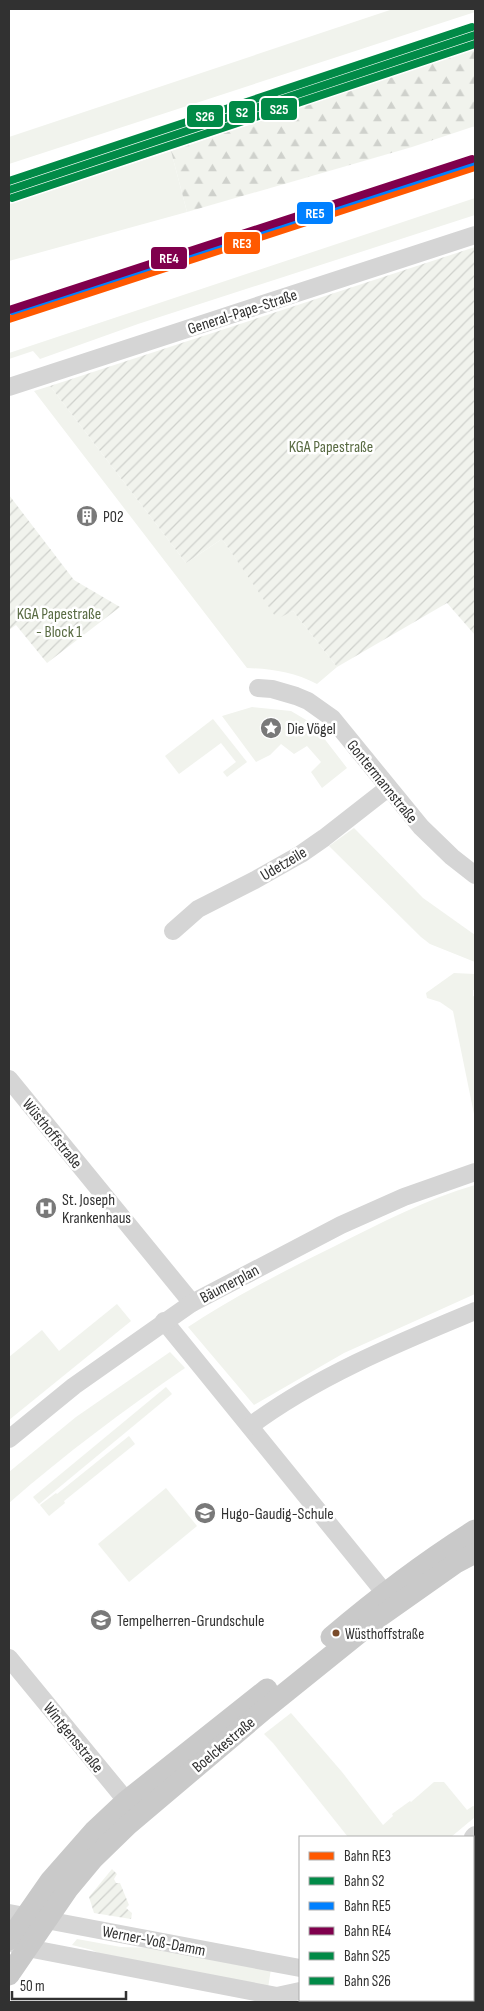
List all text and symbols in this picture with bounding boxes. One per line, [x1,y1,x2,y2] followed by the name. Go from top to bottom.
[260,97,298,121] line badge: S25
[228,100,256,124] line badge: S2
[270,101,288,118] text: S25
[186,104,224,128] line badge: S26
[236,104,248,121] text: S2
[195,108,215,125] text: S26
[296,201,334,225] line badge: RE5
[305,205,325,222] text: RE5
[223,231,261,255] line badge: RE3
[232,235,252,252] text: RE3
[150,246,188,270] line badge: RE4
[159,250,179,267] text: RE4
[185,286,300,339] street label: General-Pape-Straße
[289,438,373,457] park label: KGA Papestraße
[75,504,99,528] building icon: P02
[103,508,123,527] place label: P02
[17,605,101,642] park label: KGA Papestraße - Block 1
[259,716,283,740] place icon: Die Vögel
[287,720,336,739] place label: Die Vögel
[342,736,421,827] street label: Gontermannstraße
[257,843,310,885] street label: Udetzeile
[18,1095,86,1173] street label: Wüsthoffstraße
[62,1191,131,1228] place label: St. Joseph Krankenhaus
[34,1196,58,1220] hospital icon: St. Joseph Krankenhaus
[197,1261,262,1308] street label: Bäumerplan
[193,1501,217,1525] school or university icon: Hugo-Gaudig-Schule
[221,1505,334,1524] place label: Hugo-Gaudig-Schule
[89,1608,113,1632] school or university icon: Tempelherren-Grundschule
[117,1612,264,1631] place label: Tempelherren-Grundschule
[345,1625,424,1644] place label: Wüsthoffstraße
[331,1628,341,1638] marker: Wüsthoffstraße
[39,1699,107,1777] street label: Wintgensstraße
[189,1713,259,1777] street label: Boelckestraße
[299,1836,474,2001] legend
[344,1847,391,1866] text: Bahn RE3
[344,1872,384,1891] text: Bahn S2
[344,1897,391,1916] text: Bahn RE5
[100,1922,207,1961] street label: Werner-Voß-Damm
[344,1922,391,1941] text: Bahn RE4
[344,1947,390,1966] text: Bahn S25
[12,1968,126,2000] scale bar
[344,1972,391,1991] text: Bahn S26
[20,1977,45,1996] text: 50 m

